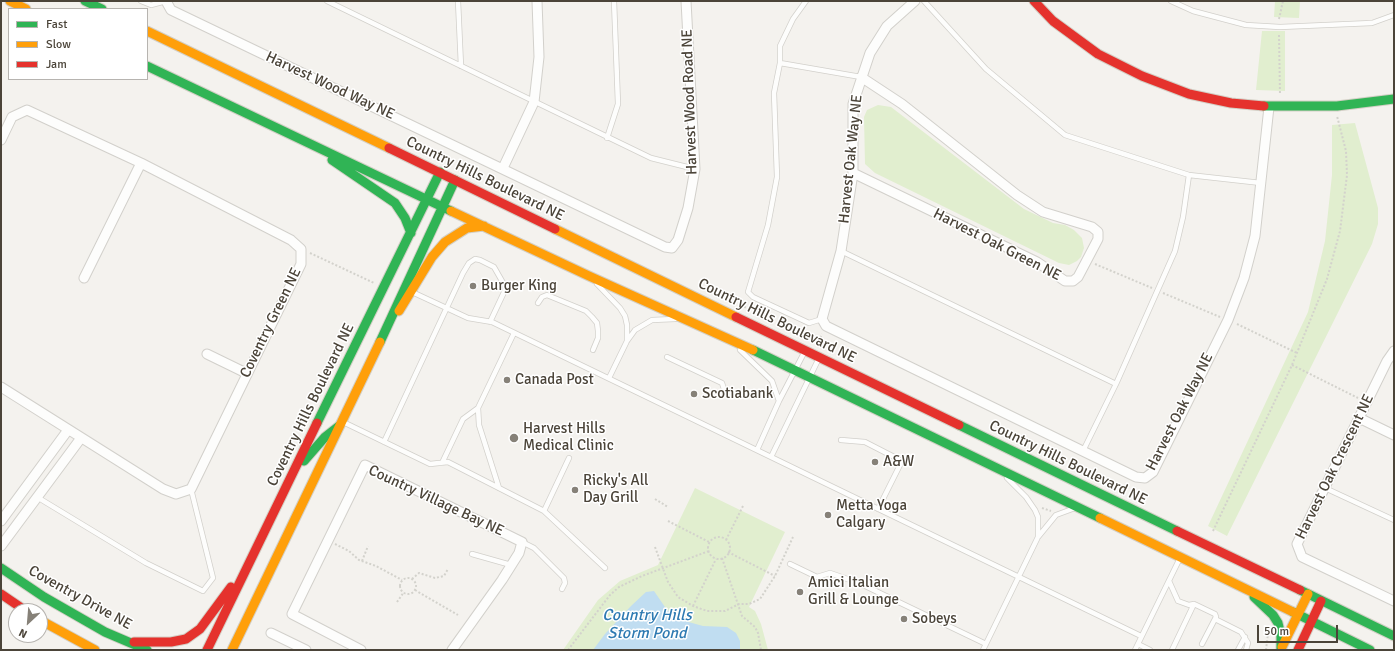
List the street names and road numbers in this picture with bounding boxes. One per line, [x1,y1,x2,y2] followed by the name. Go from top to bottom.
[678,29,702,175] street label: Harvest Wood Road NE
[263,48,397,124] street label: Harvest Wood Way NE
[835,94,867,224] street label: Harvest Oak Way NE
[403,133,567,225] street label: Country Hills Boulevard NE
[930,205,1064,285] street label: Harvest Oak Green NE
[237,265,305,381] street label: Coventry Green NE
[695,275,859,367] street label: Country Hills Boulevard NE
[264,320,358,490] street label: Coventry Hills Boulevard NE
[1143,350,1217,474] street label: Harvest Oak Way NE
[1292,391,1378,543] street label: Harvest Oak Crescent NE
[986,417,1150,509] street label: Country Hills Boulevard NE
[365,462,507,540] street label: Country Village Bay NE
[25,562,135,634] street label: Coventry Drive NE

